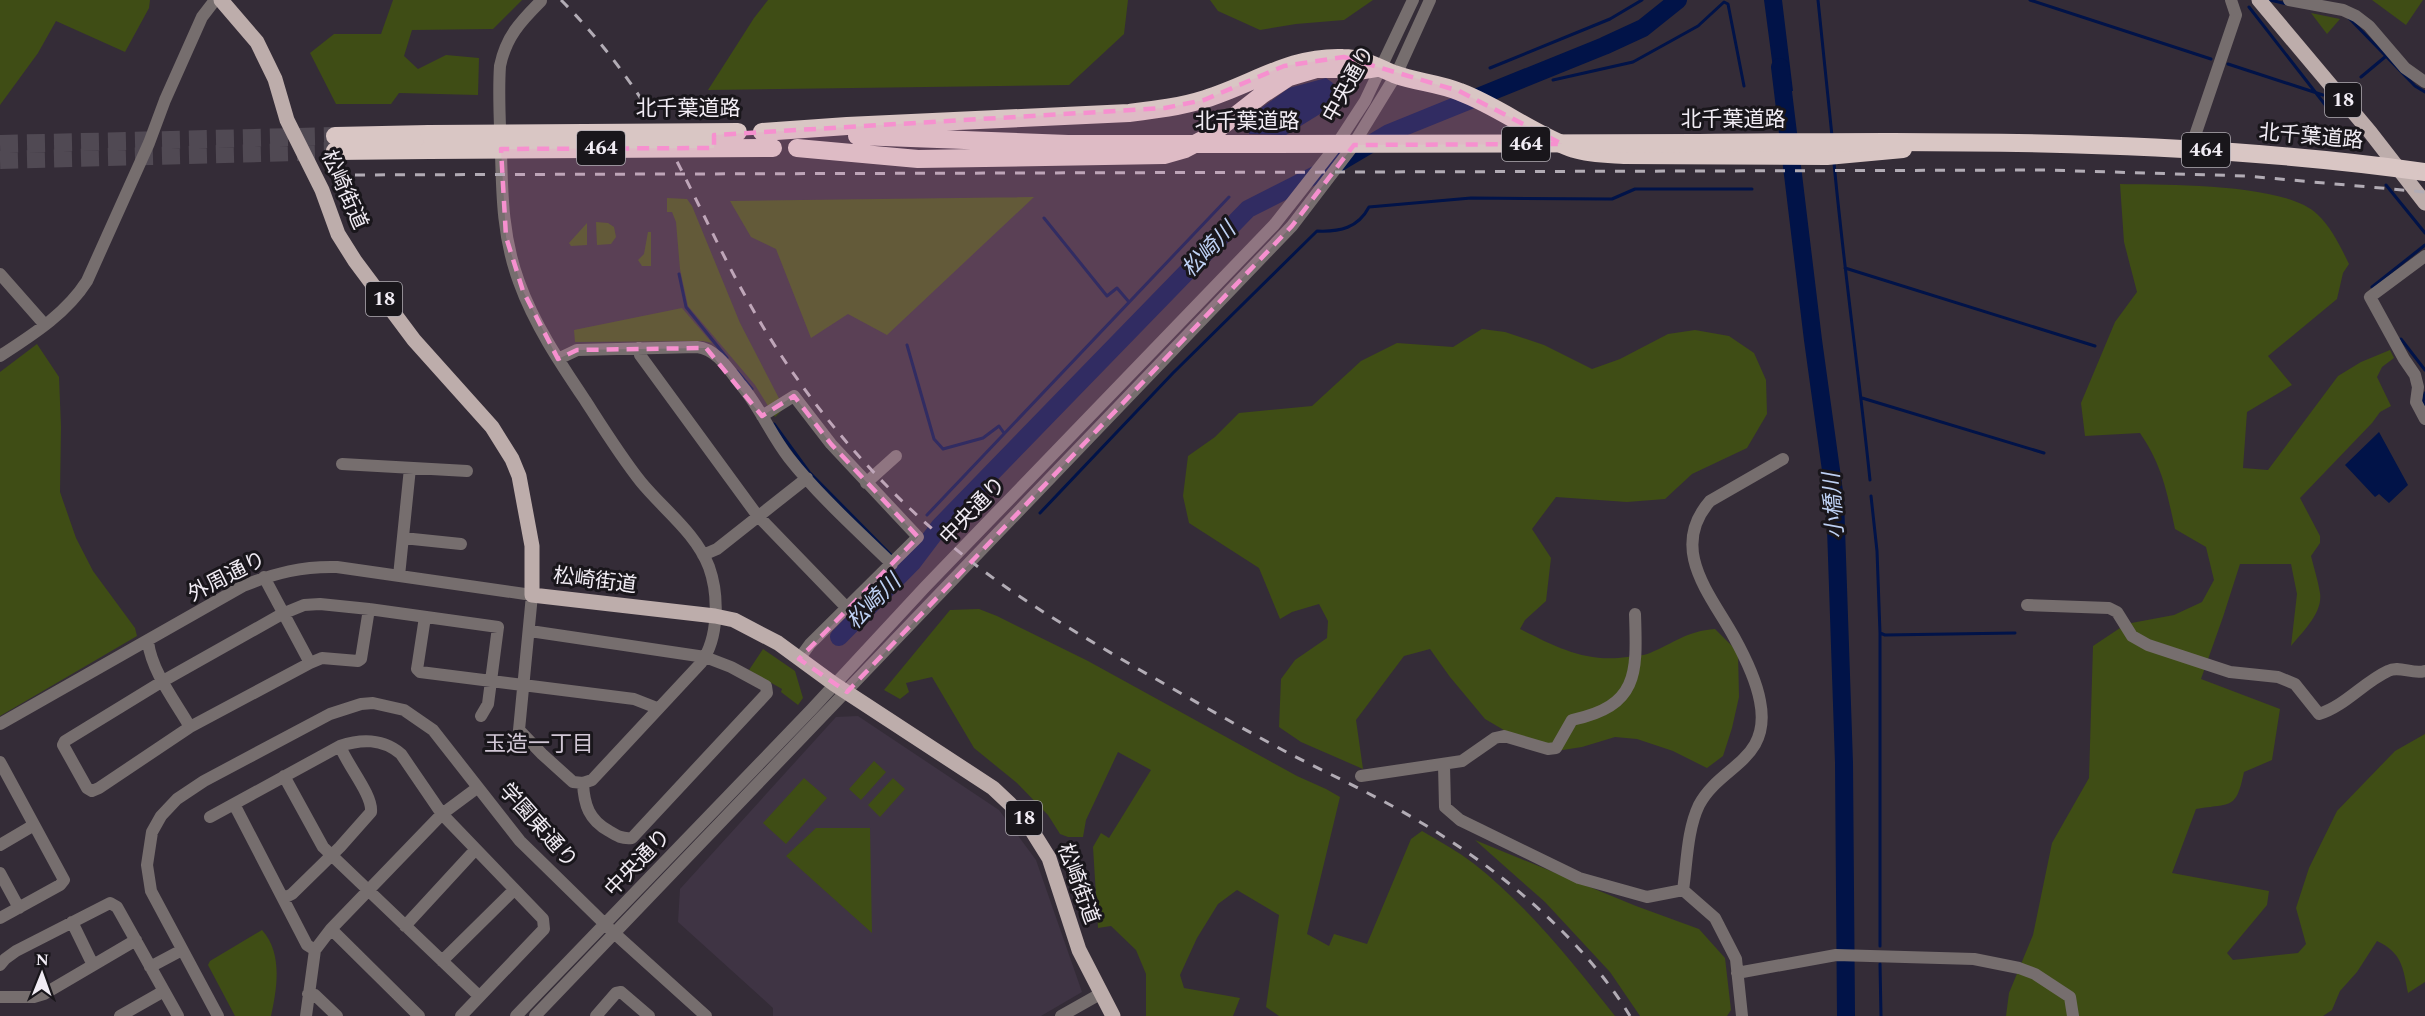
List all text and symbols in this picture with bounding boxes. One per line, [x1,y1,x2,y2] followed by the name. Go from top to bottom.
[1315,40,1383,128] street label: 中央通り
[2325,83,2361,117] road number: 18
[636,93,741,125] street label: 北千葉道路
[1681,104,1786,136] street label: 北千葉道路
[1195,106,1300,138] street label: 北千葉道路
[2257,116,2365,158] street label: 北千葉道路
[1502,127,1550,161] road number: 464
[577,131,625,165] road number: 464
[2182,133,2230,167] road number: 464
[312,145,376,235] street label: 松崎街道
[1174,213,1245,285] water label: 松崎川
[366,282,402,316] road number: 18
[932,470,1014,552] street label: 中央通り
[1815,470,1853,540] water label: 小橋川
[182,544,272,610] street label: 外周通り
[551,560,639,602] street label: 松崎街道
[839,566,910,637] water label: 松崎川
[484,728,594,761] district label: 玉造一丁目
[491,776,585,876] street label: 学園東通り
[1006,801,1042,835] road number: 18
[597,822,679,904] street label: 中央通り
[1049,839,1107,929] street label: 松崎街道
[12,944,72,1004] north arrow
[36,948,49,972] text: N

